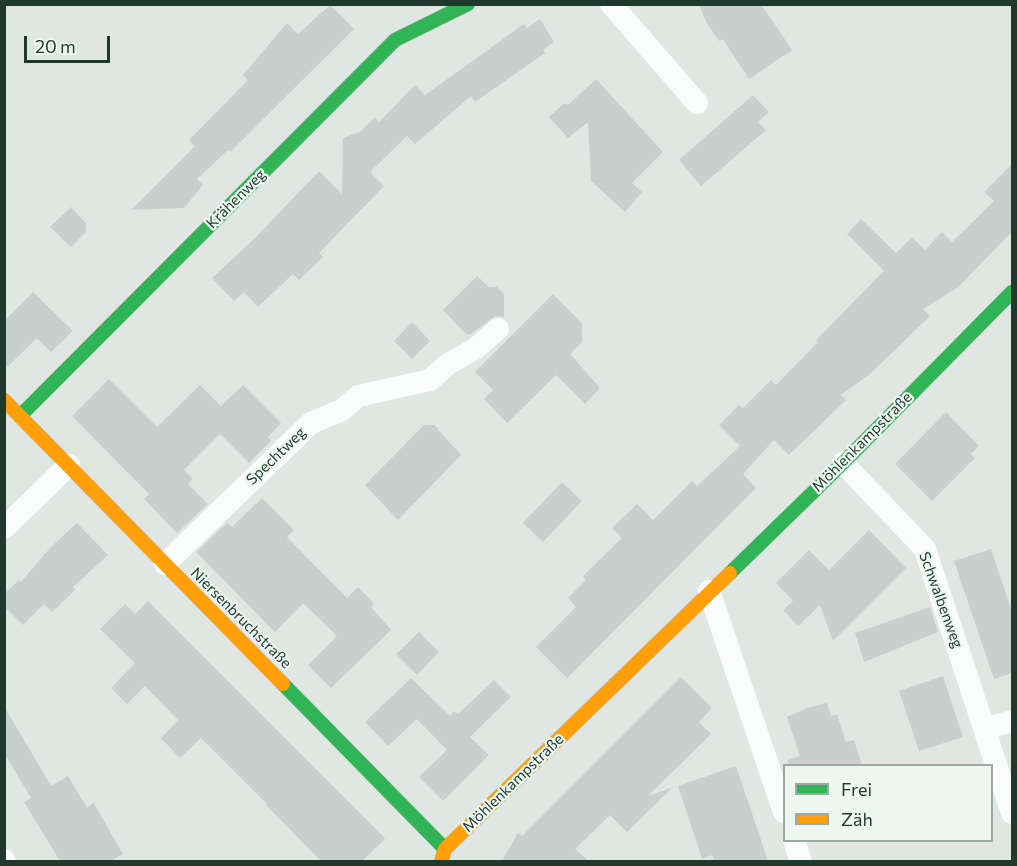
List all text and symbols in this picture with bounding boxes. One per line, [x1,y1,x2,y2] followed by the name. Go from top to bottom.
[27,24,112,62] scale bar
[35,35,76,57] text: 20 m
[203,166,269,232] street label: Krähenweg
[808,388,916,496] street label: Möhlenkampstraße
[243,423,309,489] street label: Spechtweg
[915,549,967,651] street label: Schwalbenweg
[187,564,295,672] street label: Niersenbruchstraße
[459,730,567,836] street label: Möhlenkampstraße
[783,764,993,842] legend
[841,778,872,800] text: Frei
[841,808,873,830] text: Zäh

